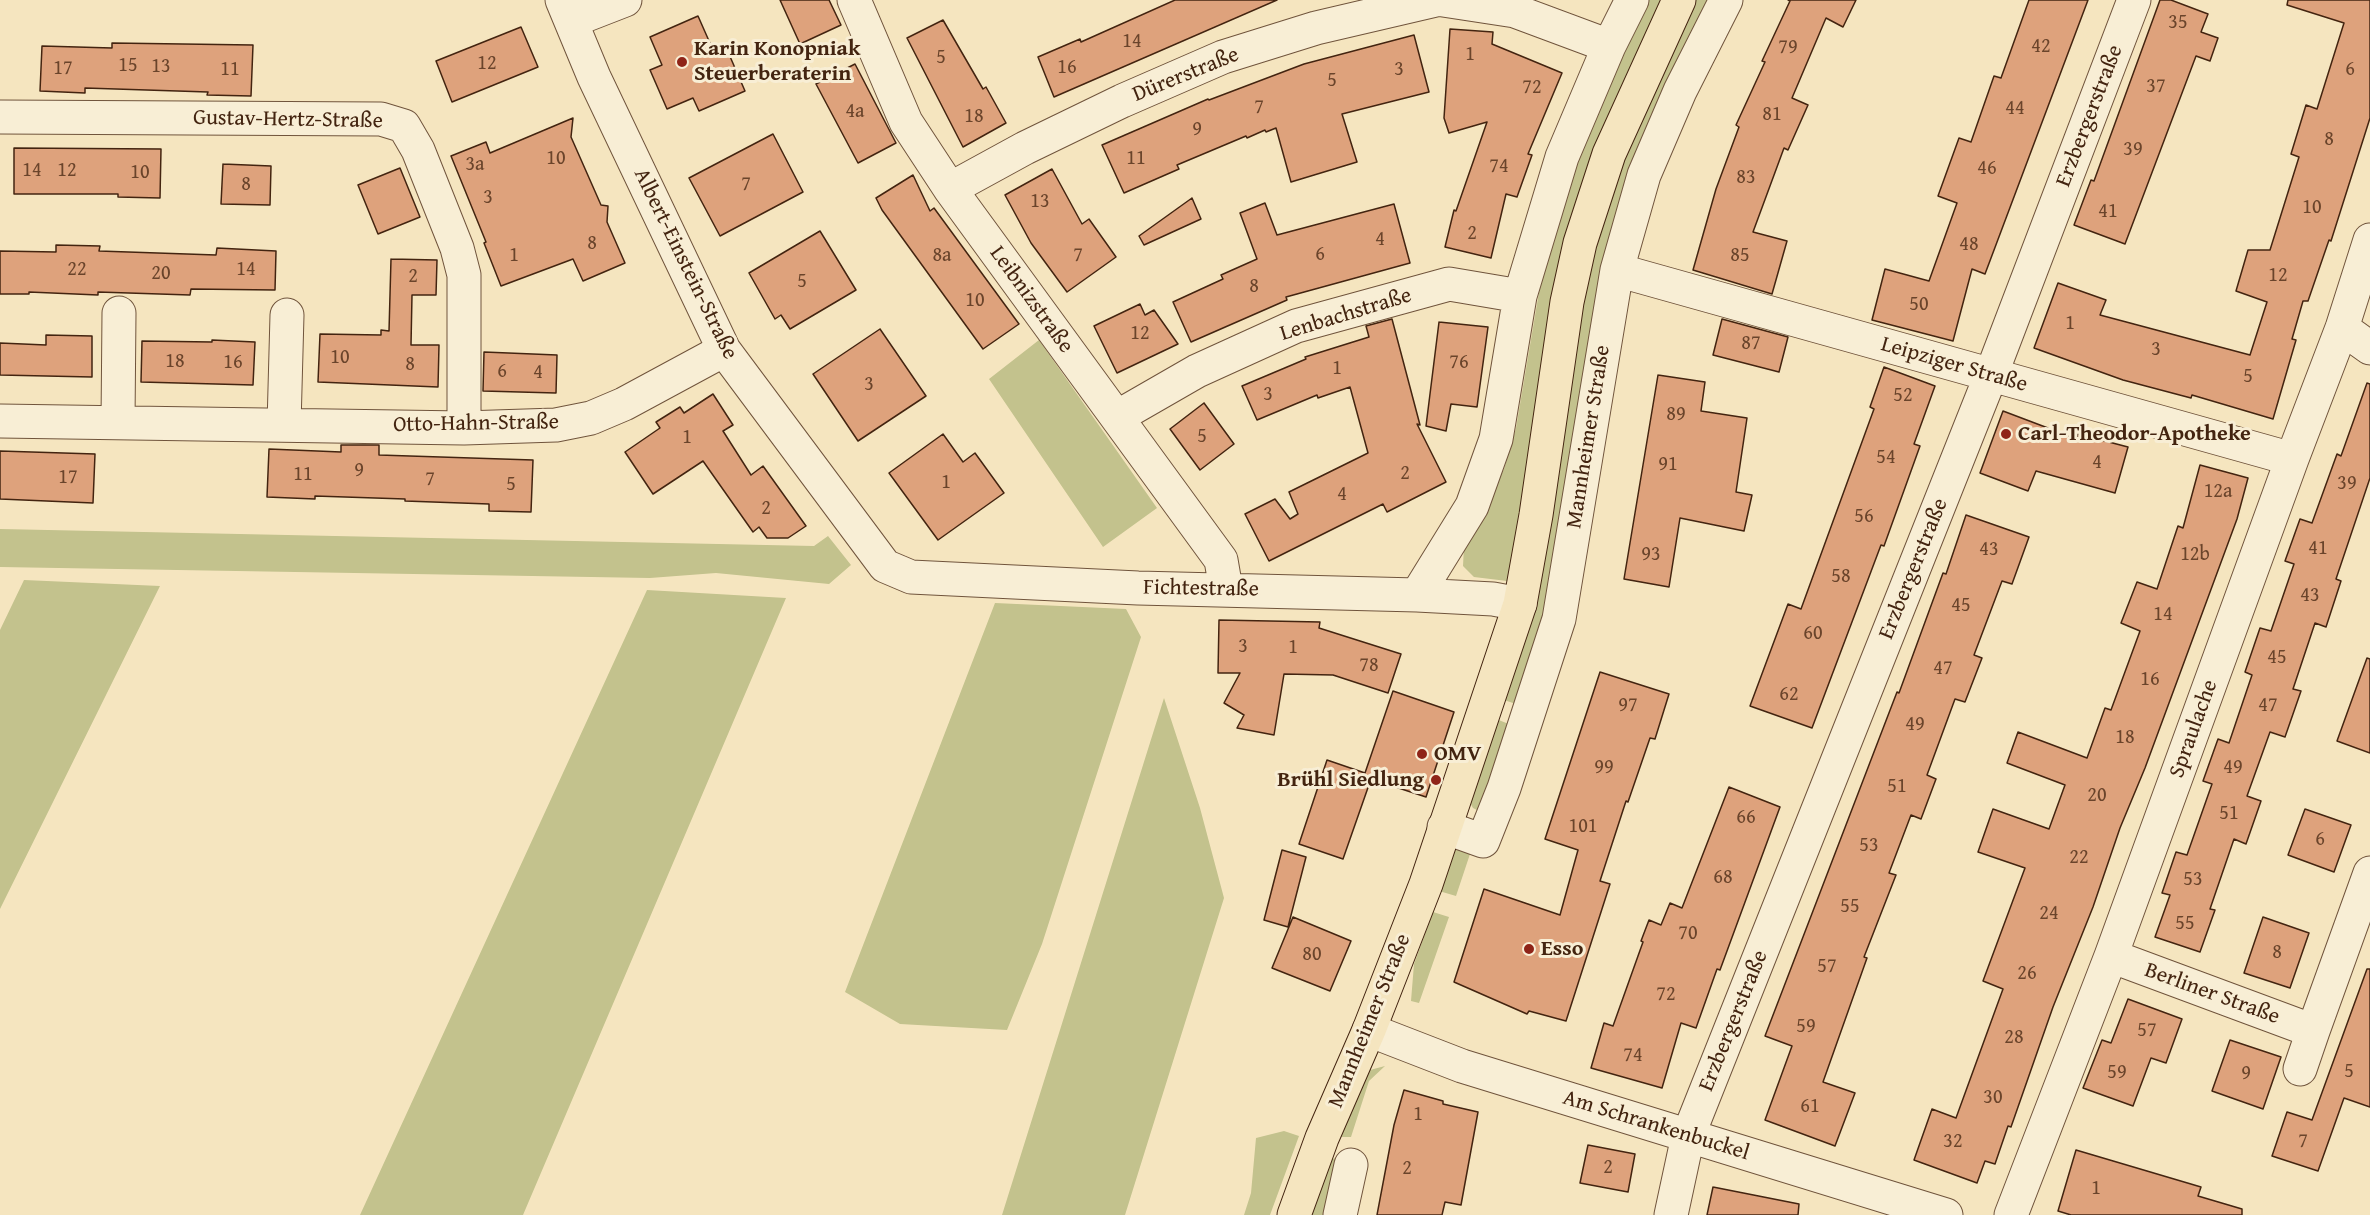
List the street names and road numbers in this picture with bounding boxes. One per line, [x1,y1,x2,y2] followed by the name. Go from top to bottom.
[2051,41,2129,191] street label: Erzbergerstraße
[1129,42,1243,108] street label: Dürerstraße
[193,105,383,135] street label: Gustav-Hertz-Straße
[627,164,743,364] street label: Albert-Einstein-Straße
[983,241,1079,359] street label: Leibnizstraße
[1277,283,1415,347] street label: Lenbachstraße
[1878,331,2030,399] street label: Leipziger Straße
[1561,343,1617,531] street label: Mannheimer Straße
[393,409,559,439] street label: Otto-Hahn-Straße
[1874,495,1954,643] street label: Erzbergerstraße
[1143,575,1259,603] street label: Fichtestraße
[2164,676,2224,782] street label: Spraulache
[1323,930,1417,1112] street label: Mannheimer Straße
[1694,947,1774,1095] street label: Erzbergerstraße
[2141,957,2283,1031] street label: Berliner Straße
[1560,1085,1752,1167] street label: Am Schrankenbuckel

